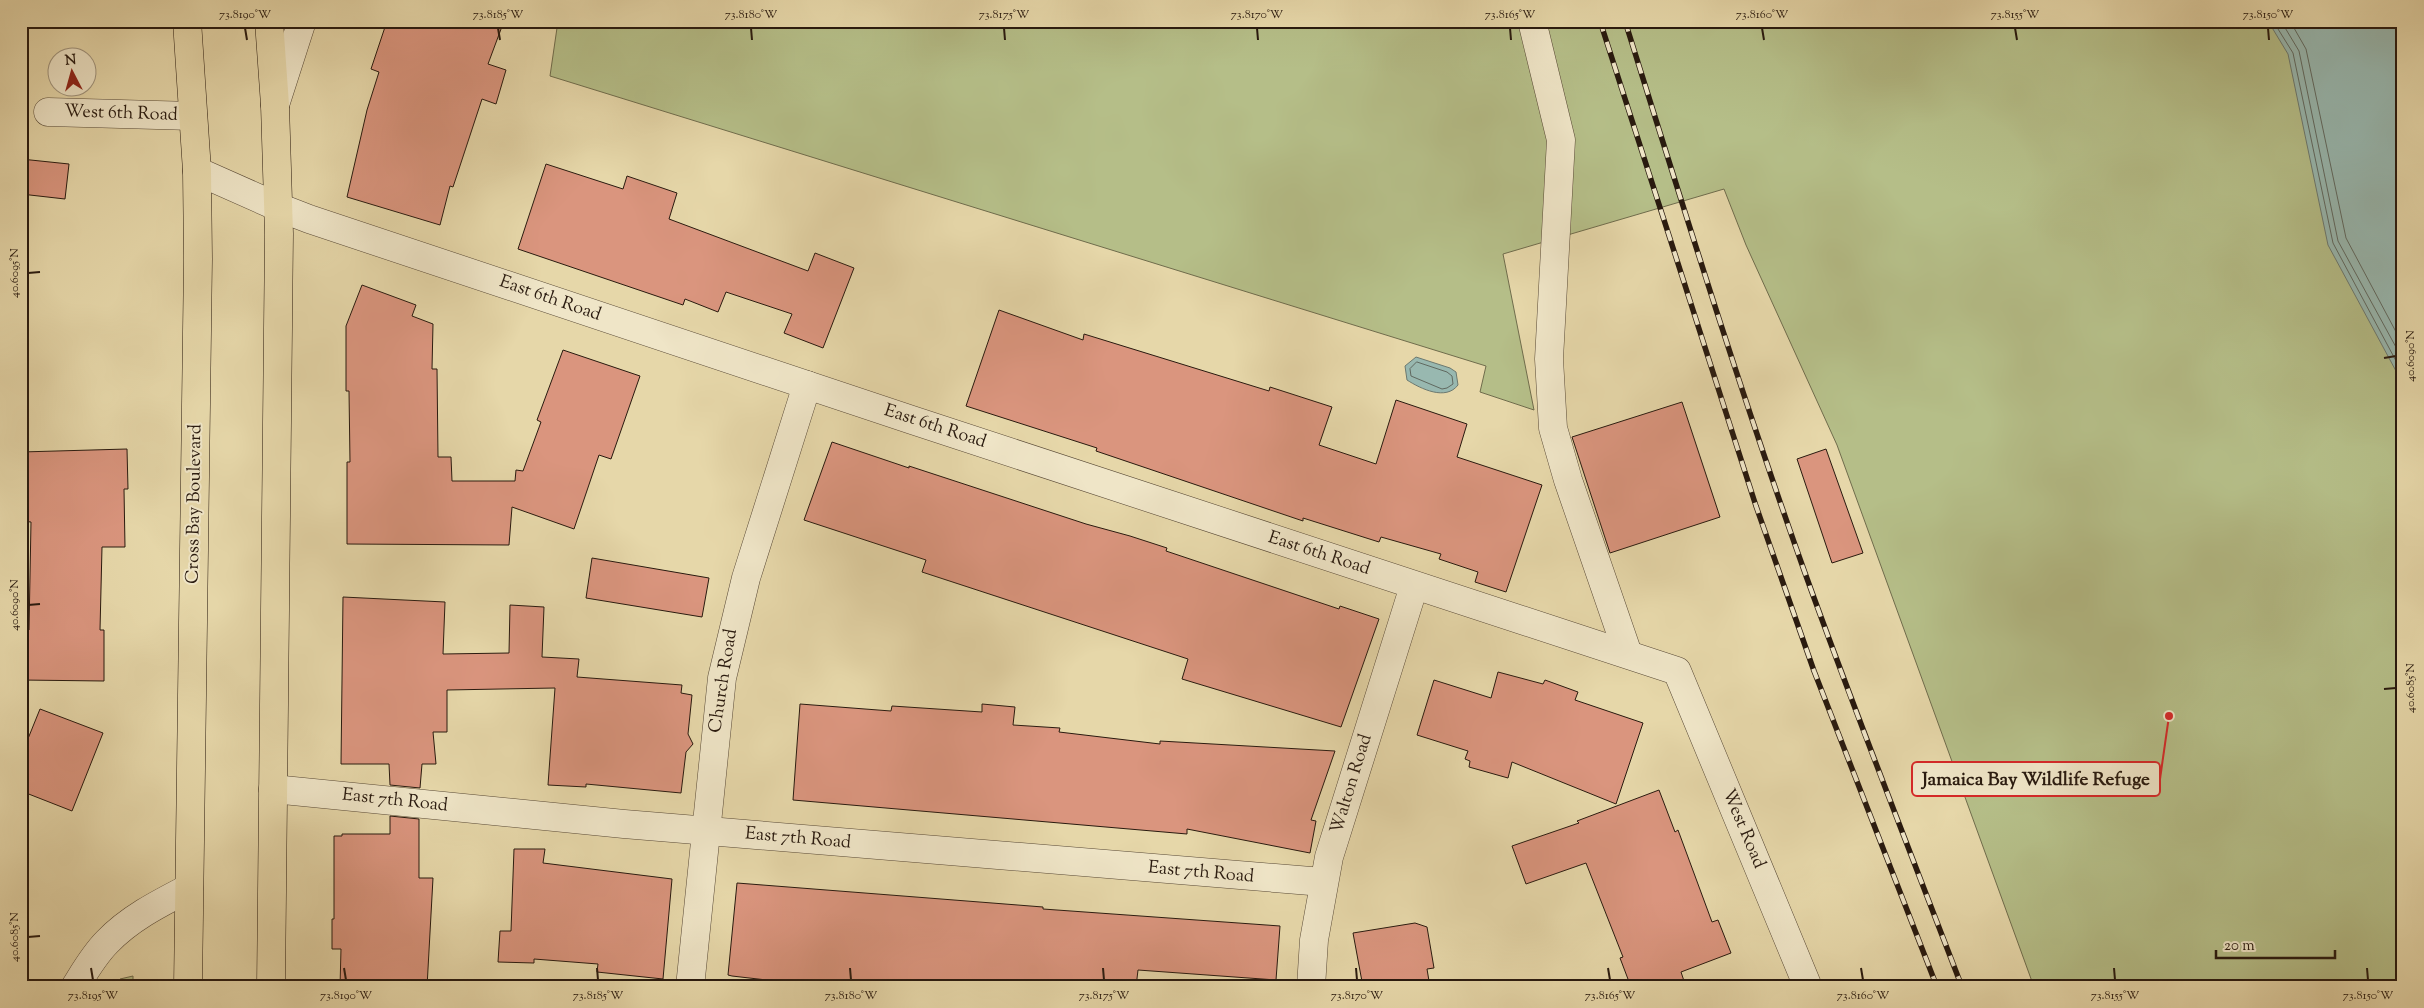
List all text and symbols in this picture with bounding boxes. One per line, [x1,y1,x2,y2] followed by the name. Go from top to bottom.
[219,6,272,24] text: 73.8190°W
[473,6,524,24] text: 73.8185°W
[725,6,778,24] text: 73.8180°W
[979,6,1030,24] text: 73.8175°W
[1231,6,1284,24] text: 73.8170°W
[1485,6,1536,24] text: 73.8165°W
[1736,6,1789,24] text: 73.8160°W
[1991,6,2040,24] text: 73.8155°W
[2243,6,2294,24] text: 73.8150°W
[48,48,98,98] north arrow
[64,51,77,72] text: N
[64,99,178,129] street label: West 6th Road
[6,248,24,298] text: 40.6095°N
[496,269,604,329] street label: East 6th Road
[2402,330,2420,382] text: 40.6090°N
[881,398,989,456] street label: East 6th Road
[181,424,209,584] street label: Cross Bay Boulevard
[1265,525,1373,583] street label: East 6th Road
[6,579,24,631] text: 40.6090°N
[703,627,745,735] street label: Church Road
[2402,663,2420,713] text: 40.6085°N
[1325,731,1379,837] street label: Walton Road
[1912,762,2160,796] callout: Jamaica Bay Wildlife Refuge
[1920,767,2150,794] text: Jamaica Bay Wildlife Refuge
[341,783,449,819] street label: East 7th Road
[1715,785,1771,873] street label: West Road
[744,821,852,857] street label: East 7th Road
[1147,855,1255,891] street label: East 7th Road
[6,912,24,962] text: 40.6085°N
[2216,928,2335,960] scale bar
[2224,936,2255,957] text: 20 m
[68,987,119,1005] text: 73.8195°W
[320,987,373,1005] text: 73.8190°W
[573,987,624,1005] text: 73.8185°W
[825,987,878,1005] text: 73.8180°W
[1079,987,1130,1005] text: 73.8175°W
[1331,987,1384,1005] text: 73.8170°W
[1585,987,1636,1005] text: 73.8165°W
[1837,987,1890,1005] text: 73.8160°W
[2091,987,2140,1005] text: 73.8155°W
[2343,987,2394,1005] text: 73.8150°W

